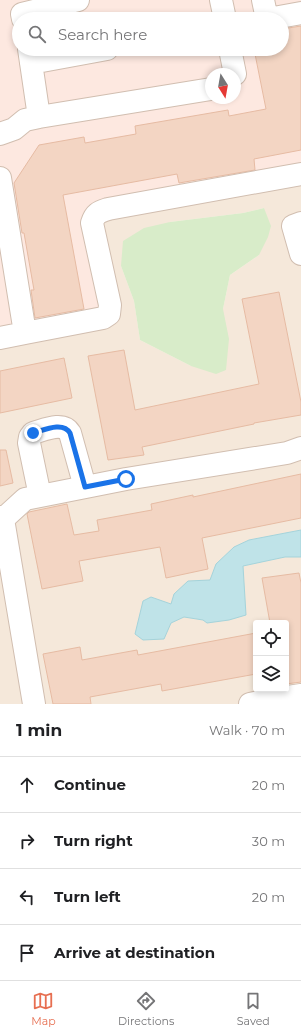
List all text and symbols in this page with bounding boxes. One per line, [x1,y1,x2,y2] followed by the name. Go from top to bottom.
[12,12,289,56] search box
[26,23,48,45] icon: search
[58,25,147,44] text: Search here
[205,68,241,104] north arrow
[24,424,42,442] route end
[117,470,135,488] route start
[253,620,289,692] map controls
[253,620,289,656] button: locate
[253,656,289,692] button: layers
[16,720,62,740] text: 1 min
[209,722,285,738] text: Walk · 70 m
[16,774,38,796] icon: ahead
[54,775,126,794] text: Continue
[252,777,285,793] text: 20 m
[16,830,38,852] icon: right
[54,831,133,850] text: Turn right
[252,833,285,849] text: 30 m
[16,886,38,908] icon: left
[54,887,121,906] text: Turn left
[252,889,285,905] text: 20 m
[16,942,38,964] icon: arrive
[54,943,215,962] text: Arrive at destination
[31,990,56,1028] tab: Map
[118,990,174,1028] tab: Directions
[237,990,270,1028] tab: Saved

